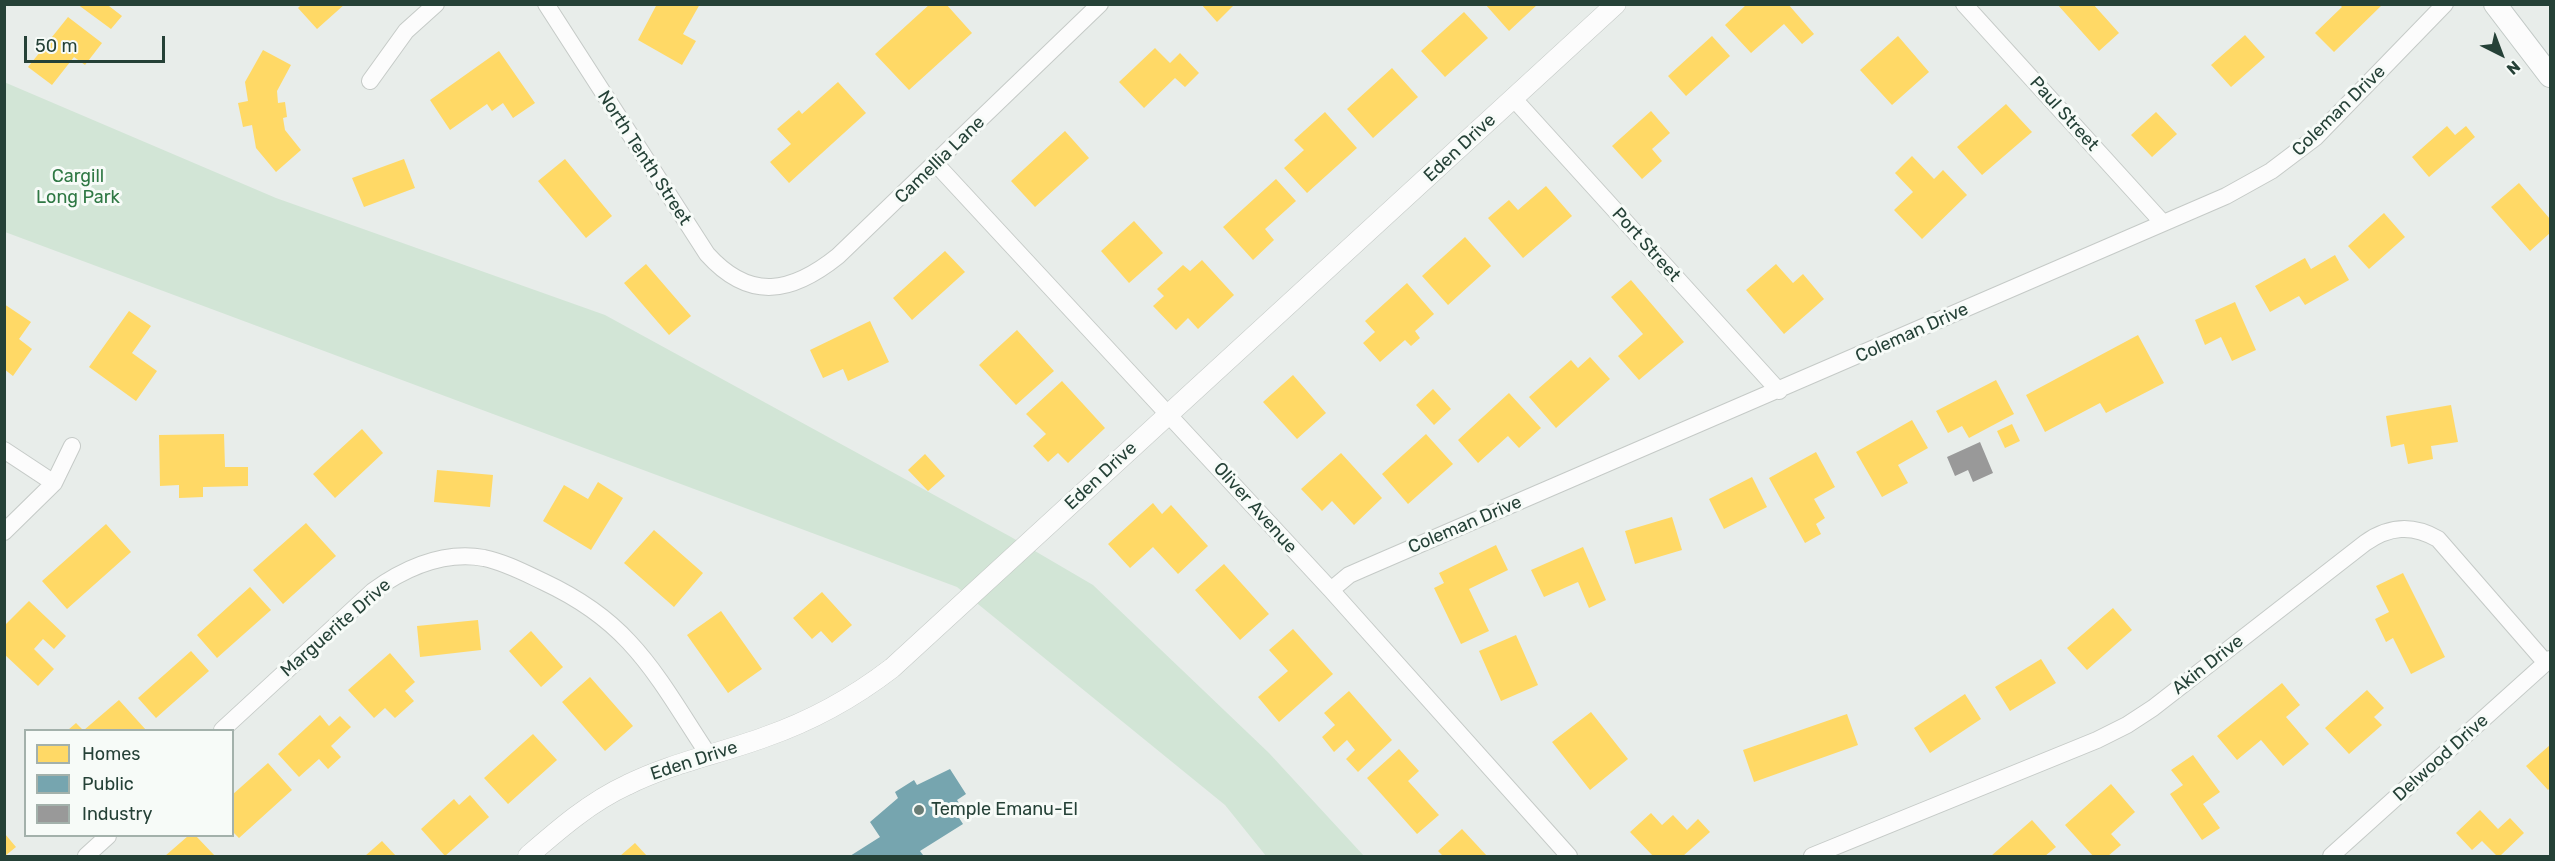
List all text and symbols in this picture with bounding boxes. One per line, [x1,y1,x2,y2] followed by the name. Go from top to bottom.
[27,24,168,62] scale bar
[2471,24,2531,84] north arrow
[35,35,78,57] text: 50 m
[2503,57,2524,79] text: N
[2288,61,2390,161] street label: Coleman Drive
[2025,72,2103,156] street label: Paul Street
[592,87,696,229] street label: North Tenth Street
[1420,109,1500,187] street label: Eden Drive
[891,112,989,208] street label: Camellia Lane
[36,166,120,208] park label: Cargill Long Park
[1607,204,1685,286] street label: Port Street
[1852,298,1972,368] street label: Coleman Drive
[1061,437,1141,515] street label: Eden Drive
[1209,458,1301,558] street label: Oliver Avenue
[1405,491,1525,559] street label: Coleman Drive
[277,574,395,682] street label: Marguerite Drive
[2168,631,2248,699] street label: Akin Drive
[2389,710,2493,806] street label: Delwood Drive
[24,729,234,837] legend
[648,737,740,785] street label: Eden Drive
[82,743,140,765] text: Homes
[82,773,134,795] text: Public
[931,799,1078,821] place label: Temple Emanu-El
[82,803,152,825] text: Industry
[912,803,926,817] marker: Temple Emanu-El

